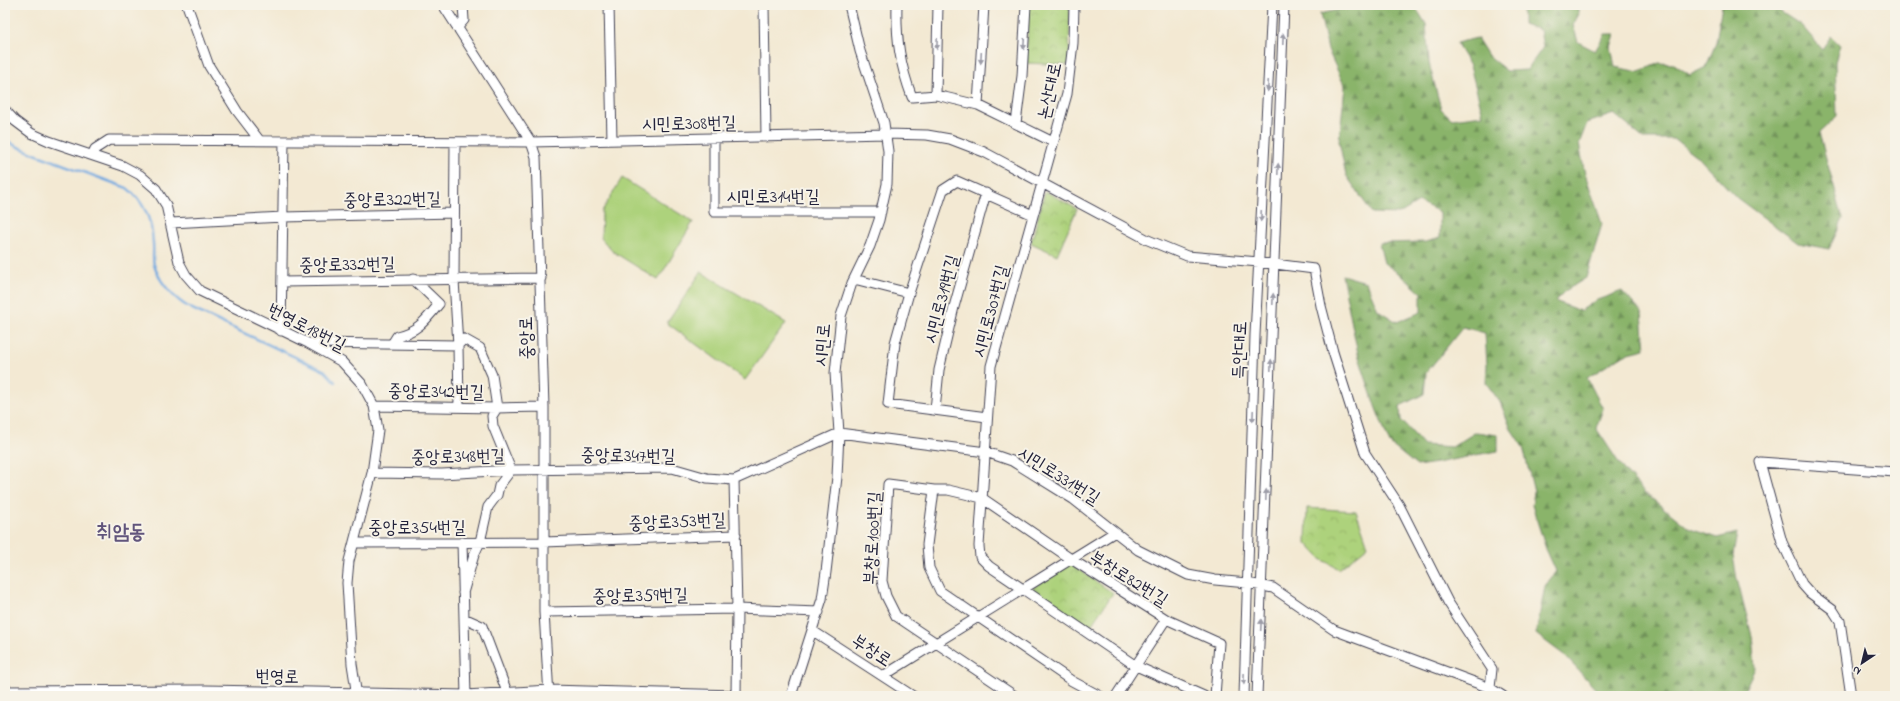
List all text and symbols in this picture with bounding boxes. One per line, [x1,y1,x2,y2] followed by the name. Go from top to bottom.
[1280,32,1286,45] one-way arrow
[934,38,941,50] one-way arrow
[1020,38,1027,50] one-way arrow
[977,52,984,64] one-way arrow
[1032,60,1070,122] street label: 논산대로
[1264,80,1271,92] one-way arrow
[642,111,737,139] street label: 시민로308번길
[1275,162,1281,175] one-way arrow
[727,185,820,211] street label: 시민로314번길
[343,187,442,215] street label: 중앙로322번길
[1257,210,1264,222] one-way arrow
[299,252,396,280] street label: 중앙로332번길
[919,252,967,347] street label: 시민로319번길
[967,262,1017,361] street label: 시민로307번길
[1270,293,1277,305] one-way arrow
[262,298,350,360] street label: 번영로18번길
[515,316,541,360] street label: 중앙로
[1227,321,1255,379] street label: 득안대로
[809,322,839,368] street label: 시민로
[1268,358,1274,371] one-way arrow
[388,379,485,407] street label: 중앙로342번길
[1250,410,1256,423] one-way arrow
[1012,441,1105,513] street label: 시민로331번길
[580,443,676,471] street label: 중앙로347번길
[411,444,506,472] street label: 중앙로348번길
[1263,489,1270,501] one-way arrow
[859,490,889,586] street label: 부창로100번길
[628,508,727,538] street label: 중앙로353번길
[368,516,466,542] street label: 중앙로354번길
[97,519,145,548] district label: 취암동
[1084,545,1173,614] street label: 부창로82번길
[592,583,689,611] street label: 중앙로359번길
[1258,618,1264,631] one-way arrow
[846,629,896,674] street label: 부창로
[1842,643,1882,683] north arrow
[1849,662,1864,679] text: N
[255,665,299,691] street label: 번영로
[1241,673,1248,685] one-way arrow

